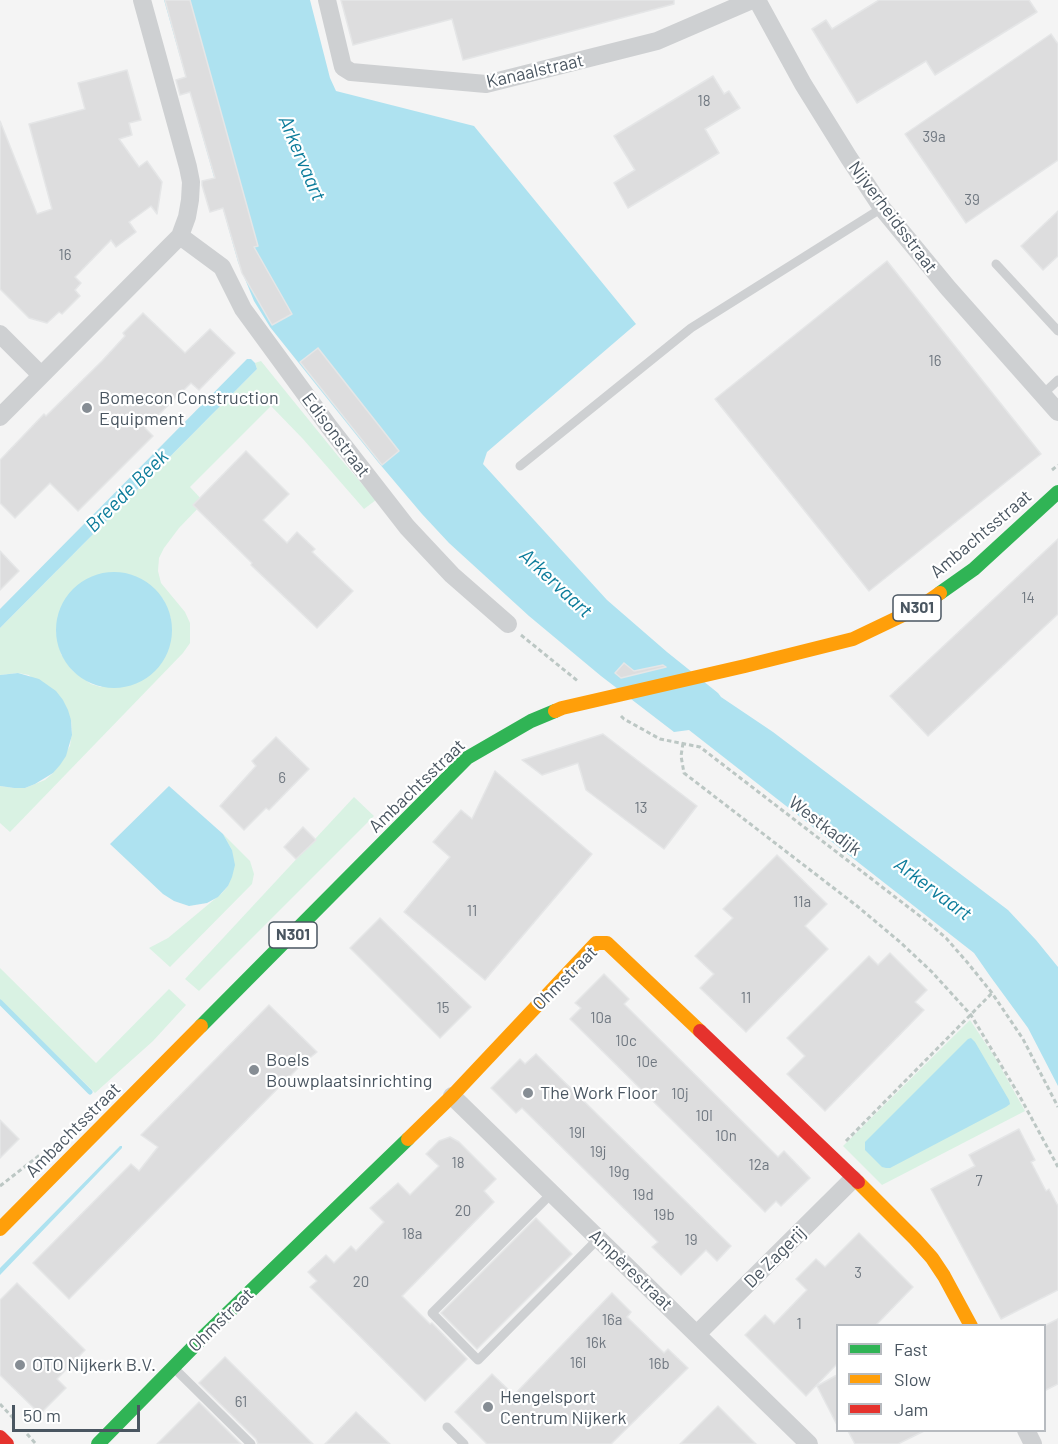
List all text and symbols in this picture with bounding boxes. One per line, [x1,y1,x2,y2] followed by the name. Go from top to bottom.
[484,49,586,93] street label: Kanaalstraat
[697,92,711,110] house number: 18
[273,112,331,204] water label: Arkervaart
[922,128,946,146] house number: 39a
[844,157,942,277] street label: Nijverheidsstraat
[964,191,980,209] house number: 39
[59,246,71,264] house number: 16
[929,352,941,370] house number: 16
[99,387,279,430] place label: Bomecon Construction Equipment
[297,389,375,481] street label: Edisonstraat
[80,401,94,415] marker: Bomecon Construction Equipment
[81,445,173,537] water label: Breede Beek
[926,485,1036,583] street label: Ambachtsstraat
[515,543,597,623] water label: Arkervaart
[1021,589,1035,607] house number: 14
[893,595,941,621] road number: N301
[364,735,470,837] street label: Ambachtsstraat
[278,769,286,787] house number: 6
[784,792,866,860] street label: Westkadijk
[635,799,647,817] house number: 13
[890,852,976,926] water label: Arkervaart
[793,893,811,911] house number: 11a
[467,902,477,920] house number: 11
[269,922,317,948] road number: N301
[528,941,602,1015] street label: Ohmstraat
[741,989,751,1007] house number: 11
[437,999,449,1017] house number: 15
[590,1009,612,1027] house number: 10a
[615,1032,637,1050] house number: 10c
[266,1049,432,1092] place label: Boels Bouwplaatsinrichting
[636,1053,658,1071] house number: 10e
[247,1063,261,1077] marker: Boels Bouwplaatsinrichting
[21,1078,125,1182] street label: Ambachtsstraat
[540,1082,657,1104] place label: The Work Floor
[671,1085,689,1103] house number: 10j
[521,1086,535,1100] marker: The Work Floor
[695,1107,713,1125] house number: 10l
[569,1124,585,1142] house number: 19l
[715,1127,737,1145] house number: 10n
[590,1143,606,1161] house number: 19j
[451,1154,465,1172] house number: 18
[749,1156,769,1174] house number: 12a
[608,1163,630,1181] house number: 19g
[975,1172,983,1190] house number: 7
[632,1186,654,1204] house number: 19d
[455,1202,471,1220] house number: 20
[653,1206,675,1224] house number: 19b
[740,1222,810,1292] street label: De Zagerij
[402,1225,422,1243] house number: 18a
[585,1225,677,1315] street label: Ampèrestraat
[684,1231,698,1249] house number: 19
[854,1264,862,1282] house number: 3
[353,1273,369,1291] house number: 20
[184,1284,258,1356] street label: Ohmstraat
[602,1311,622,1329] house number: 16a
[796,1315,802,1333] house number: 1
[836,1324,1046,1432] legend
[586,1334,606,1352] house number: 16k
[894,1338,928,1360] text: Fast
[32,1354,156,1376] place label: OTO Nijkerk B.V.
[570,1354,586,1372] house number: 16l
[648,1355,670,1373] house number: 16b
[13,1358,27,1372] marker: OTO Nijkerk B.V.
[894,1368,931,1390] text: Slow
[500,1386,626,1428] place label: Hengelsport Centrum Nijkerk
[15,1393,142,1431] scale bar
[235,1393,247,1411] house number: 61
[894,1398,928,1420] text: Jam
[481,1400,495,1414] marker: Hengelsport Centrum Nijkerk
[23,1404,61,1426] text: 50 m

